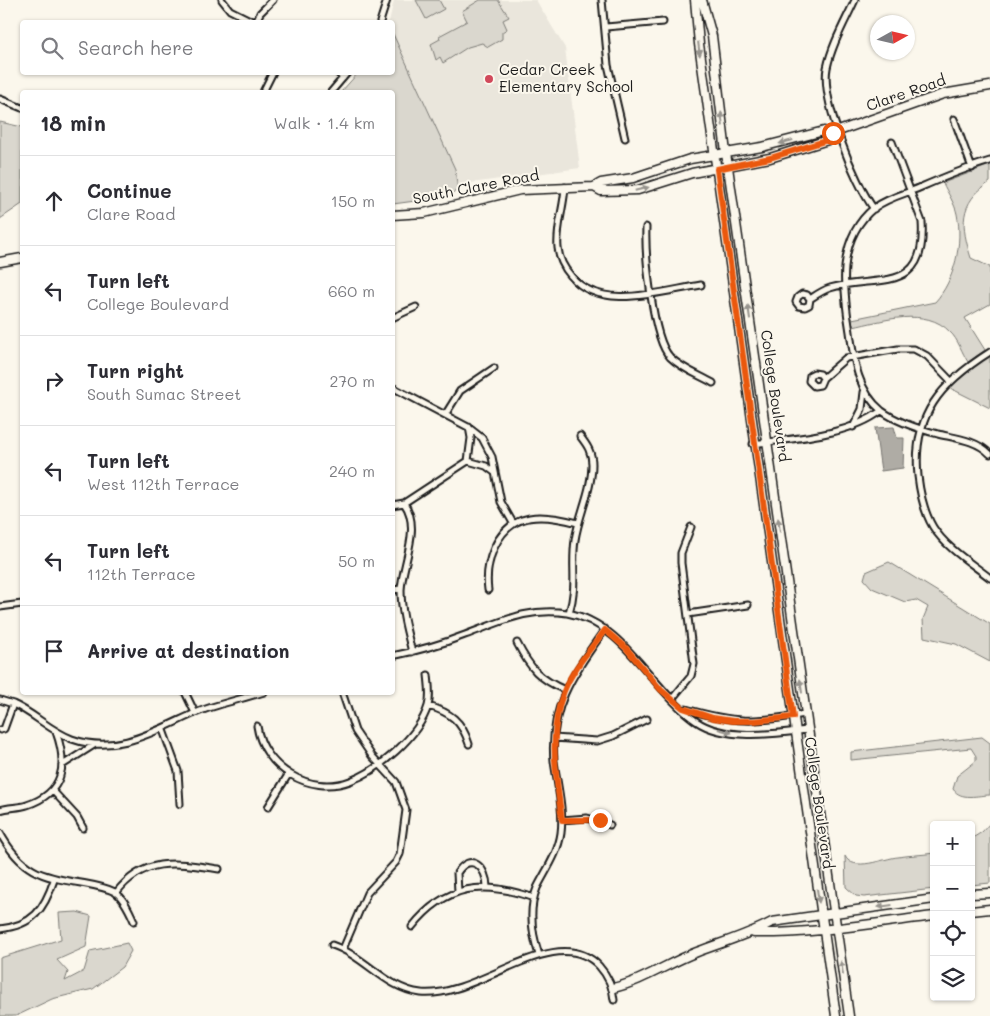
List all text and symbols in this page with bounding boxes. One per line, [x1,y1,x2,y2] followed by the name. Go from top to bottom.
[870,15,915,60] north arrow
[20,20,395,75] search box
[38,34,66,62] icon: search
[78,35,194,60] text: Search here
[695,41,703,57] one-way arrow
[499,59,634,96] place label: Cedar Creek Elementary School
[863,69,948,115] street label: Clare Road
[483,73,495,85] marker: Cedar Creek Elementary School
[40,109,106,136] text: 18 min
[718,110,726,126] one-way arrow
[274,112,375,133] text: Walk · 1.4 km
[822,122,845,145] route start
[779,138,794,146] one-way arrow
[411,164,541,208] street label: South Clare Road
[87,178,172,203] text: Continue
[634,184,649,192] one-way arrow
[40,187,68,215] icon: ahead
[331,190,375,211] text: 150 m
[87,203,175,224] text: Clare Road
[87,268,170,293] text: Turn left
[40,277,68,305] icon: left
[328,280,375,301] text: 660 m
[87,293,229,314] text: College Boulevard
[745,303,753,319] one-way arrow
[757,329,795,463] street label: College Boulevard
[87,358,184,383] text: Turn right
[40,367,68,395] icon: right
[329,370,375,391] text: 270 m
[87,383,241,404] text: South Sumac Street
[87,448,170,473] text: Turn left
[40,457,68,485] icon: left
[329,460,375,481] text: 240 m
[87,473,239,494] text: West 112th Terrace
[775,516,783,532] one-way arrow
[87,538,170,563] text: Turn left
[40,547,68,575] icon: left
[338,550,375,571] text: 50 m
[87,563,196,584] text: 112th Terrace
[40,637,68,665] icon: arrive
[87,638,290,663] text: Arrive at destination
[797,677,805,693] one-way arrow
[717,728,732,736] one-way arrow
[801,736,839,870] street label: College Boulevard
[589,809,612,832] route end
[930,821,975,1001] map controls
[930,821,975,866] button: +
[930,866,975,911] button: −
[815,889,823,905] one-way arrow
[877,902,893,910] one-way arrow
[930,911,975,956] button: locate
[930,956,975,1001] button: layers
[837,959,845,975] one-way arrow

